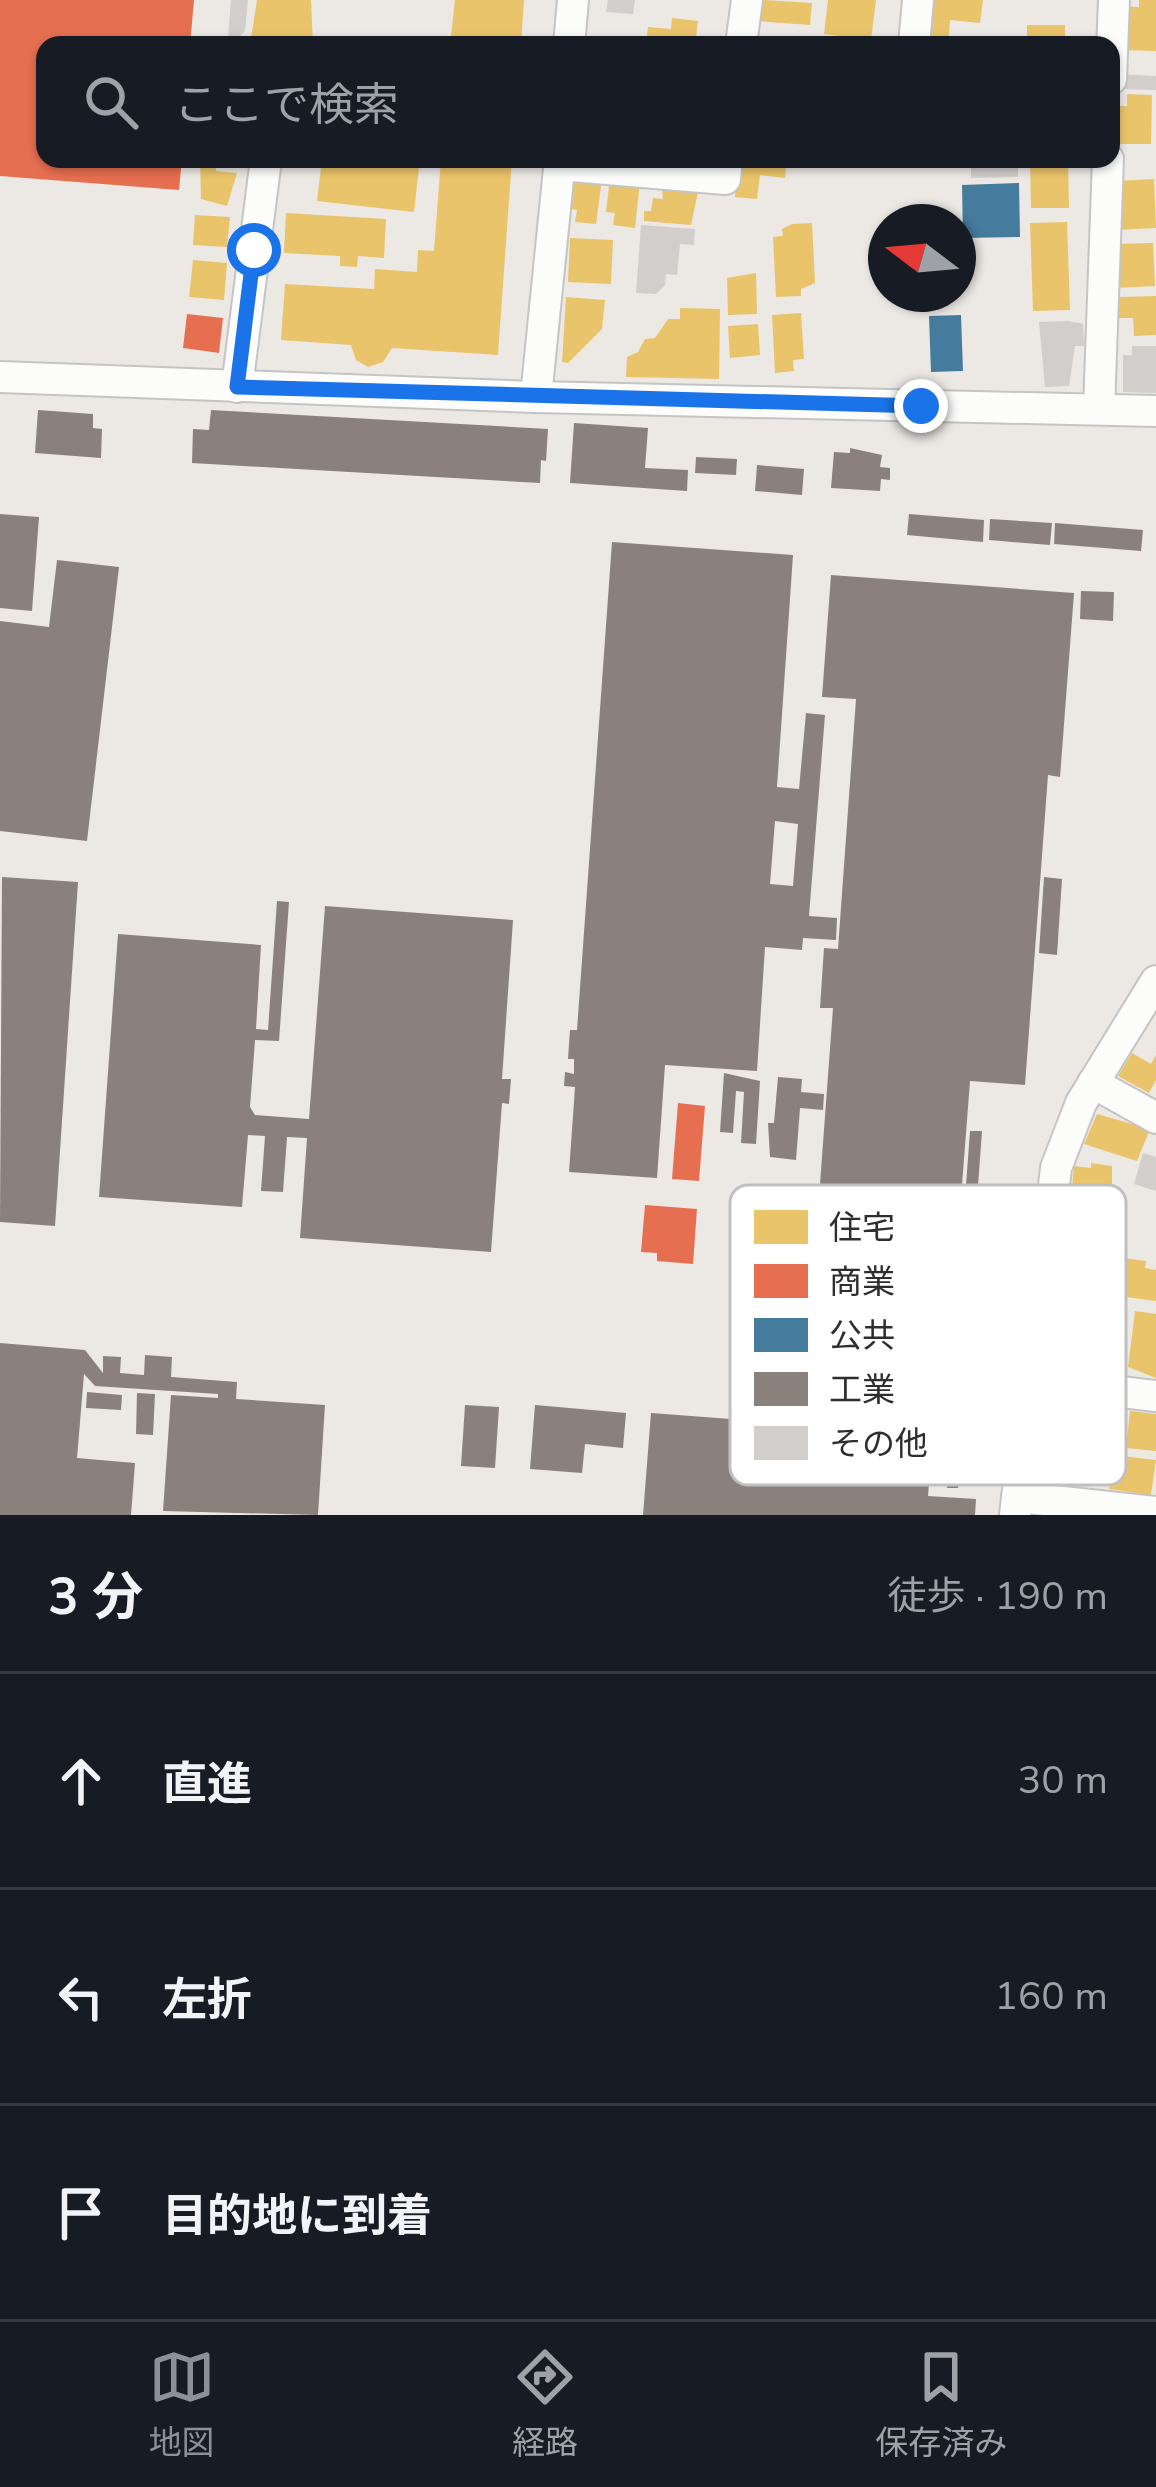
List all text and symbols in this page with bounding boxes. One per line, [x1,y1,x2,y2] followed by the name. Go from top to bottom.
[36,36,1120,168] search box
[78,69,144,135] icon: search
[174,75,399,136] text: ここで検索
[868,204,976,312] north arrow
[227,223,281,277] route start
[894,379,948,433] route end
[730,1185,1126,1485] legend
[829,1206,895,1251] text: 住宅
[829,1260,895,1305] text: 商業
[829,1314,895,1359] text: 公共
[829,1368,895,1413] text: 工業
[829,1422,928,1467] text: その他
[48,1562,143,1632] text: 3 分
[887,1570,1108,1623] text: 徒歩 · 190 m
[48,1748,114,1814] icon: ahead
[162,1754,252,1815] text: 直進
[1018,1754,1108,1807] text: 30 m
[48,1964,114,2030] icon: left
[162,1970,252,2031] text: 左折
[994,1970,1108,2023] text: 160 m
[48,2180,114,2246] icon: arrive
[162,2186,432,2247] text: 目的地に到着
[149,2344,215,2466] tab: 地図
[512,2344,578,2466] tab: 経路
[875,2344,1007,2466] tab: 保存済み

